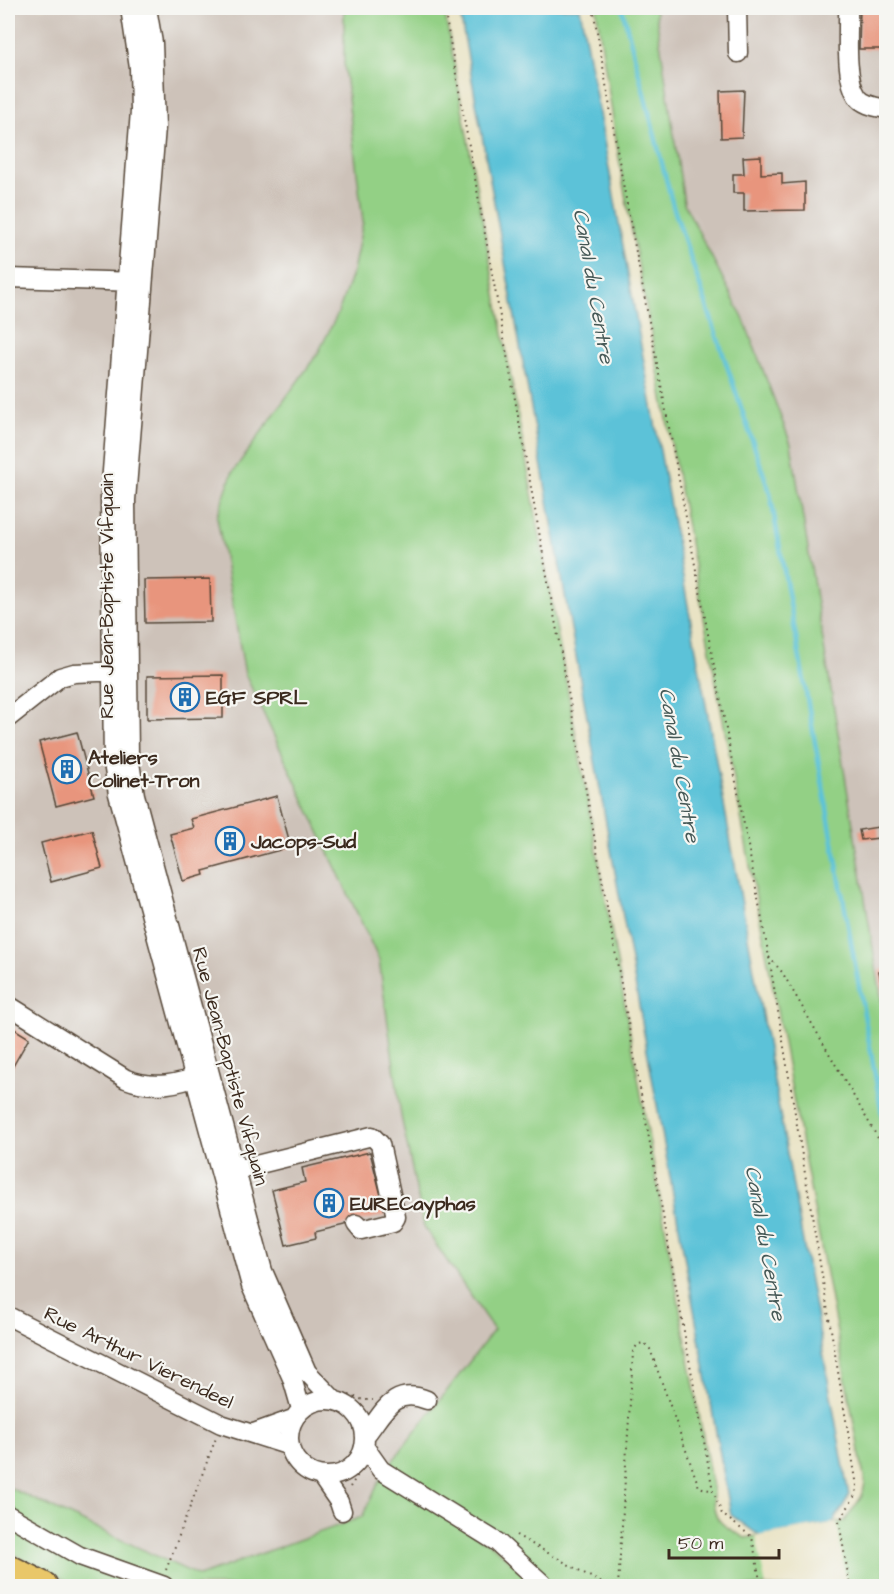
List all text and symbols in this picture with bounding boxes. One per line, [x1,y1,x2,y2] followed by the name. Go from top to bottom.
[566,207,622,367] water label: Canal du Centre
[93,473,121,719] street label: Rue Jean-Baptiste Vifquain
[169,681,201,713] building icon: EGF SPRL
[206,684,307,712] place label: EGF SPRL
[652,686,708,846] water label: Canal du Centre
[88,744,199,795] place label: Ateliers Colinet-Tron
[51,753,83,785] building icon: Ateliers Colinet-Tron
[214,825,246,857] building icon: Jacops-Sud
[250,828,357,856] place label: Jacops-Sud
[185,944,275,1189] street label: Rue Jean-Baptiste Vifquain
[738,1164,794,1324] water label: Canal du Centre
[313,1187,345,1219] building icon: EURECayphas
[350,1190,476,1219] place label: EURECayphas
[39,1300,238,1416] street label: Rue Arthur Vierendeel
[669,1522,778,1560] scale bar
[678,1531,723,1556] text: 50 m

